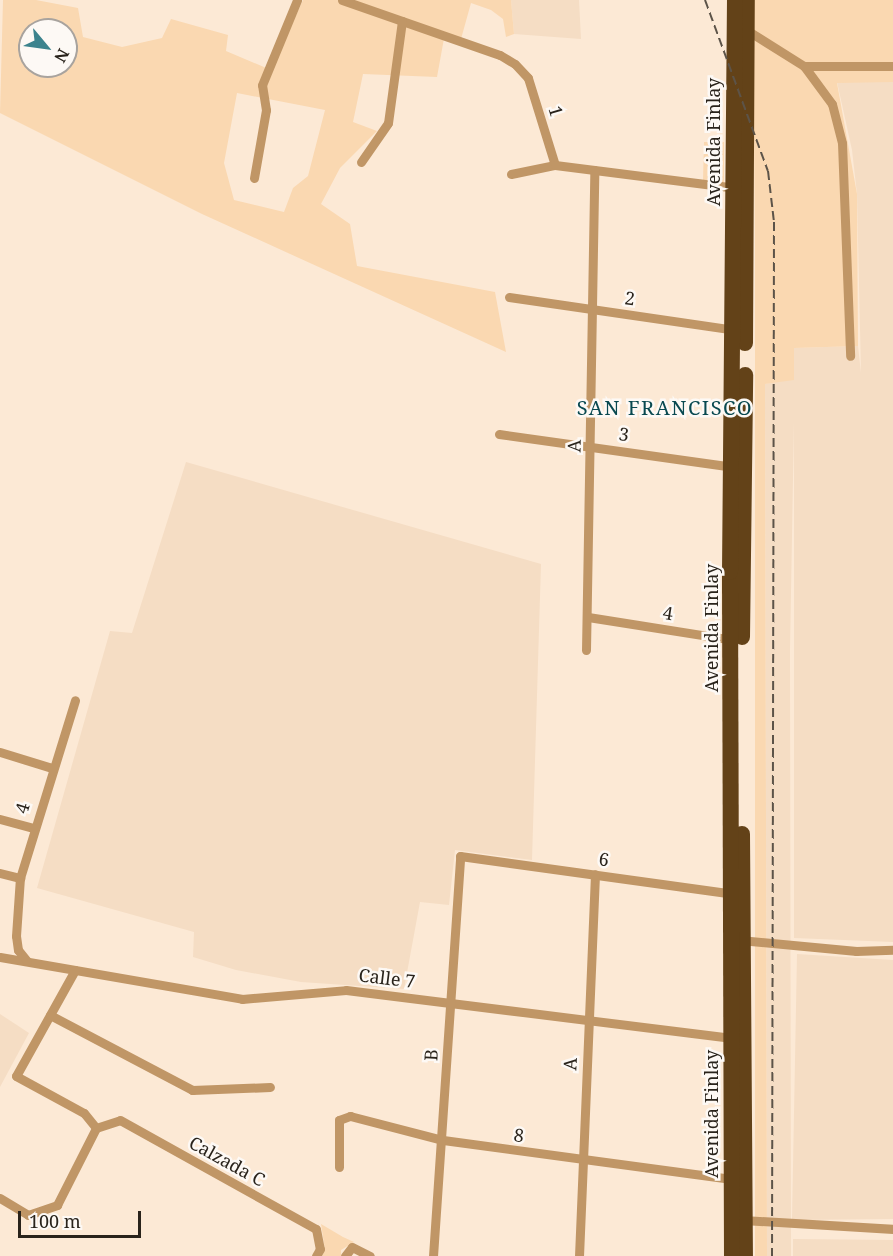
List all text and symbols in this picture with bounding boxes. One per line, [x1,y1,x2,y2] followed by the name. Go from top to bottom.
[18,18,78,78] north arrow
[49,45,75,67] text: N
[702,78,724,206] street label: Avenida Finlay
[544,103,568,119] street label: 1
[624,287,636,309] street label: 2
[577,395,753,419] district label: SAN FRANCISCO
[618,423,630,445] street label: 3
[563,439,585,453] street label: A
[700,564,722,692] street label: Avenida Finlay
[661,602,675,624] street label: 4
[10,800,34,816] street label: 4
[598,848,610,870] street label: 6
[358,964,416,992] street label: Calle 7
[420,1049,442,1061] street label: B
[700,1050,722,1178] street label: Avenida Finlay
[559,1057,581,1071] street label: A
[513,1124,525,1146] street label: 8
[185,1131,269,1191] street label: Calzada C
[21,1199,144,1237] scale bar
[29,1209,81,1233] text: 100 m

